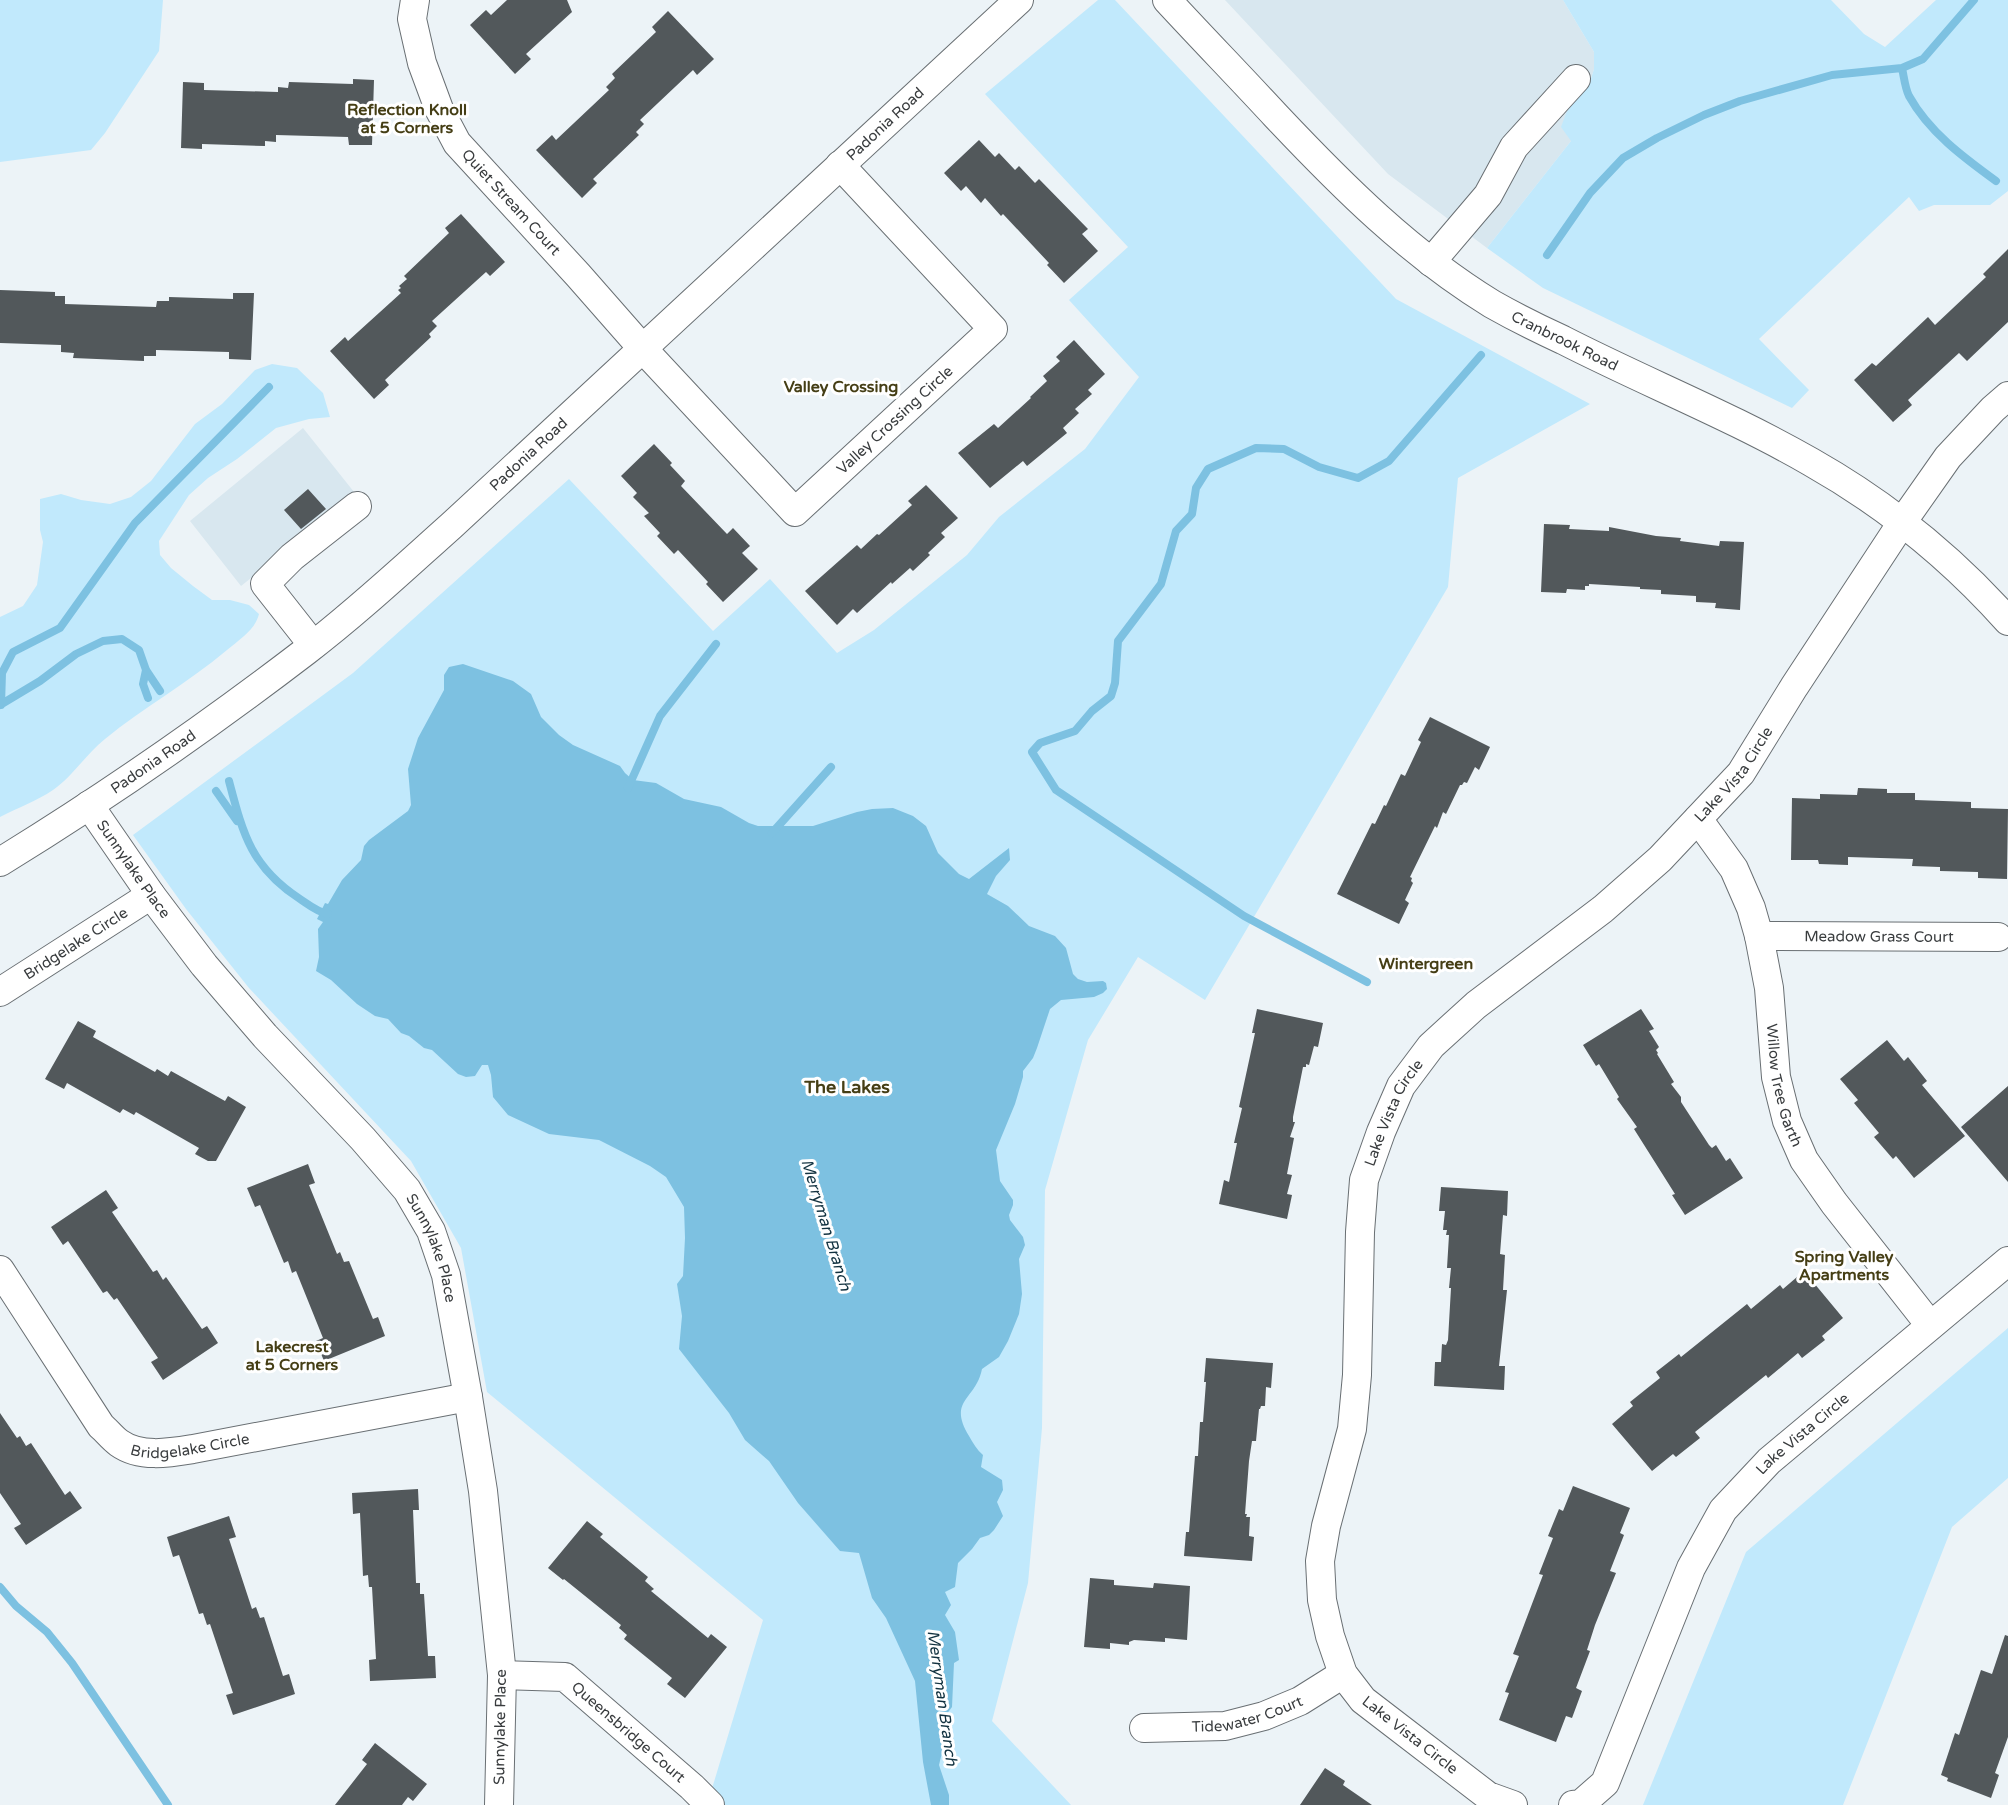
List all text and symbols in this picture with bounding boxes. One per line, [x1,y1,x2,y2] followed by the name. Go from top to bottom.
[842,84,928,164] street label: Padonia Road
[347,100,467,138] district label: Reflection Knoll at 5 Corners
[458,145,565,259] street label: Quiet Stream Court
[1508,307,1621,375] street label: Cranbrook Road
[833,362,956,478] street label: Valley Crossing Circle
[784,377,898,397] district label: Valley Crossing
[486,414,571,495] street label: Padonia Road
[1691,723,1776,826] street label: Lake Vista Circle
[107,726,199,798] street label: Padonia Road
[93,816,174,922] street label: Sunnylake Place
[20,903,131,983] street label: Bridgelake Circle
[1804,927,1954,946] street label: Meadow Grass Court
[1379,954,1473,974] district label: Wintergreen
[1763,1023,1806,1150] street label: Willow Tree Garth
[1361,1056,1427,1169] street label: Lake Vista Circle
[803,1076,890,1098] district label: The Lakes
[796,1157,856,1295] water label: Merryman Branch
[402,1191,460,1304] street label: Sunnylake Place
[1795,1247,1894,1285] district label: Spring Valley Apartments
[246,1337,339,1375] district label: Lakecrest at 5 Corners
[1752,1389,1853,1478] street label: Lake Vista Circle
[129,1430,251,1462] street label: Bridgelake Circle
[923,1629,962,1768] water label: Merryman Branch
[490,1669,510,1785] street label: Sunnylake Place
[568,1678,689,1786] street label: Queensbridge Court
[1192,1692,1305,1736] street label: Tidewater Court
[1359,1692,1461,1778] street label: Lake Vista Circle

